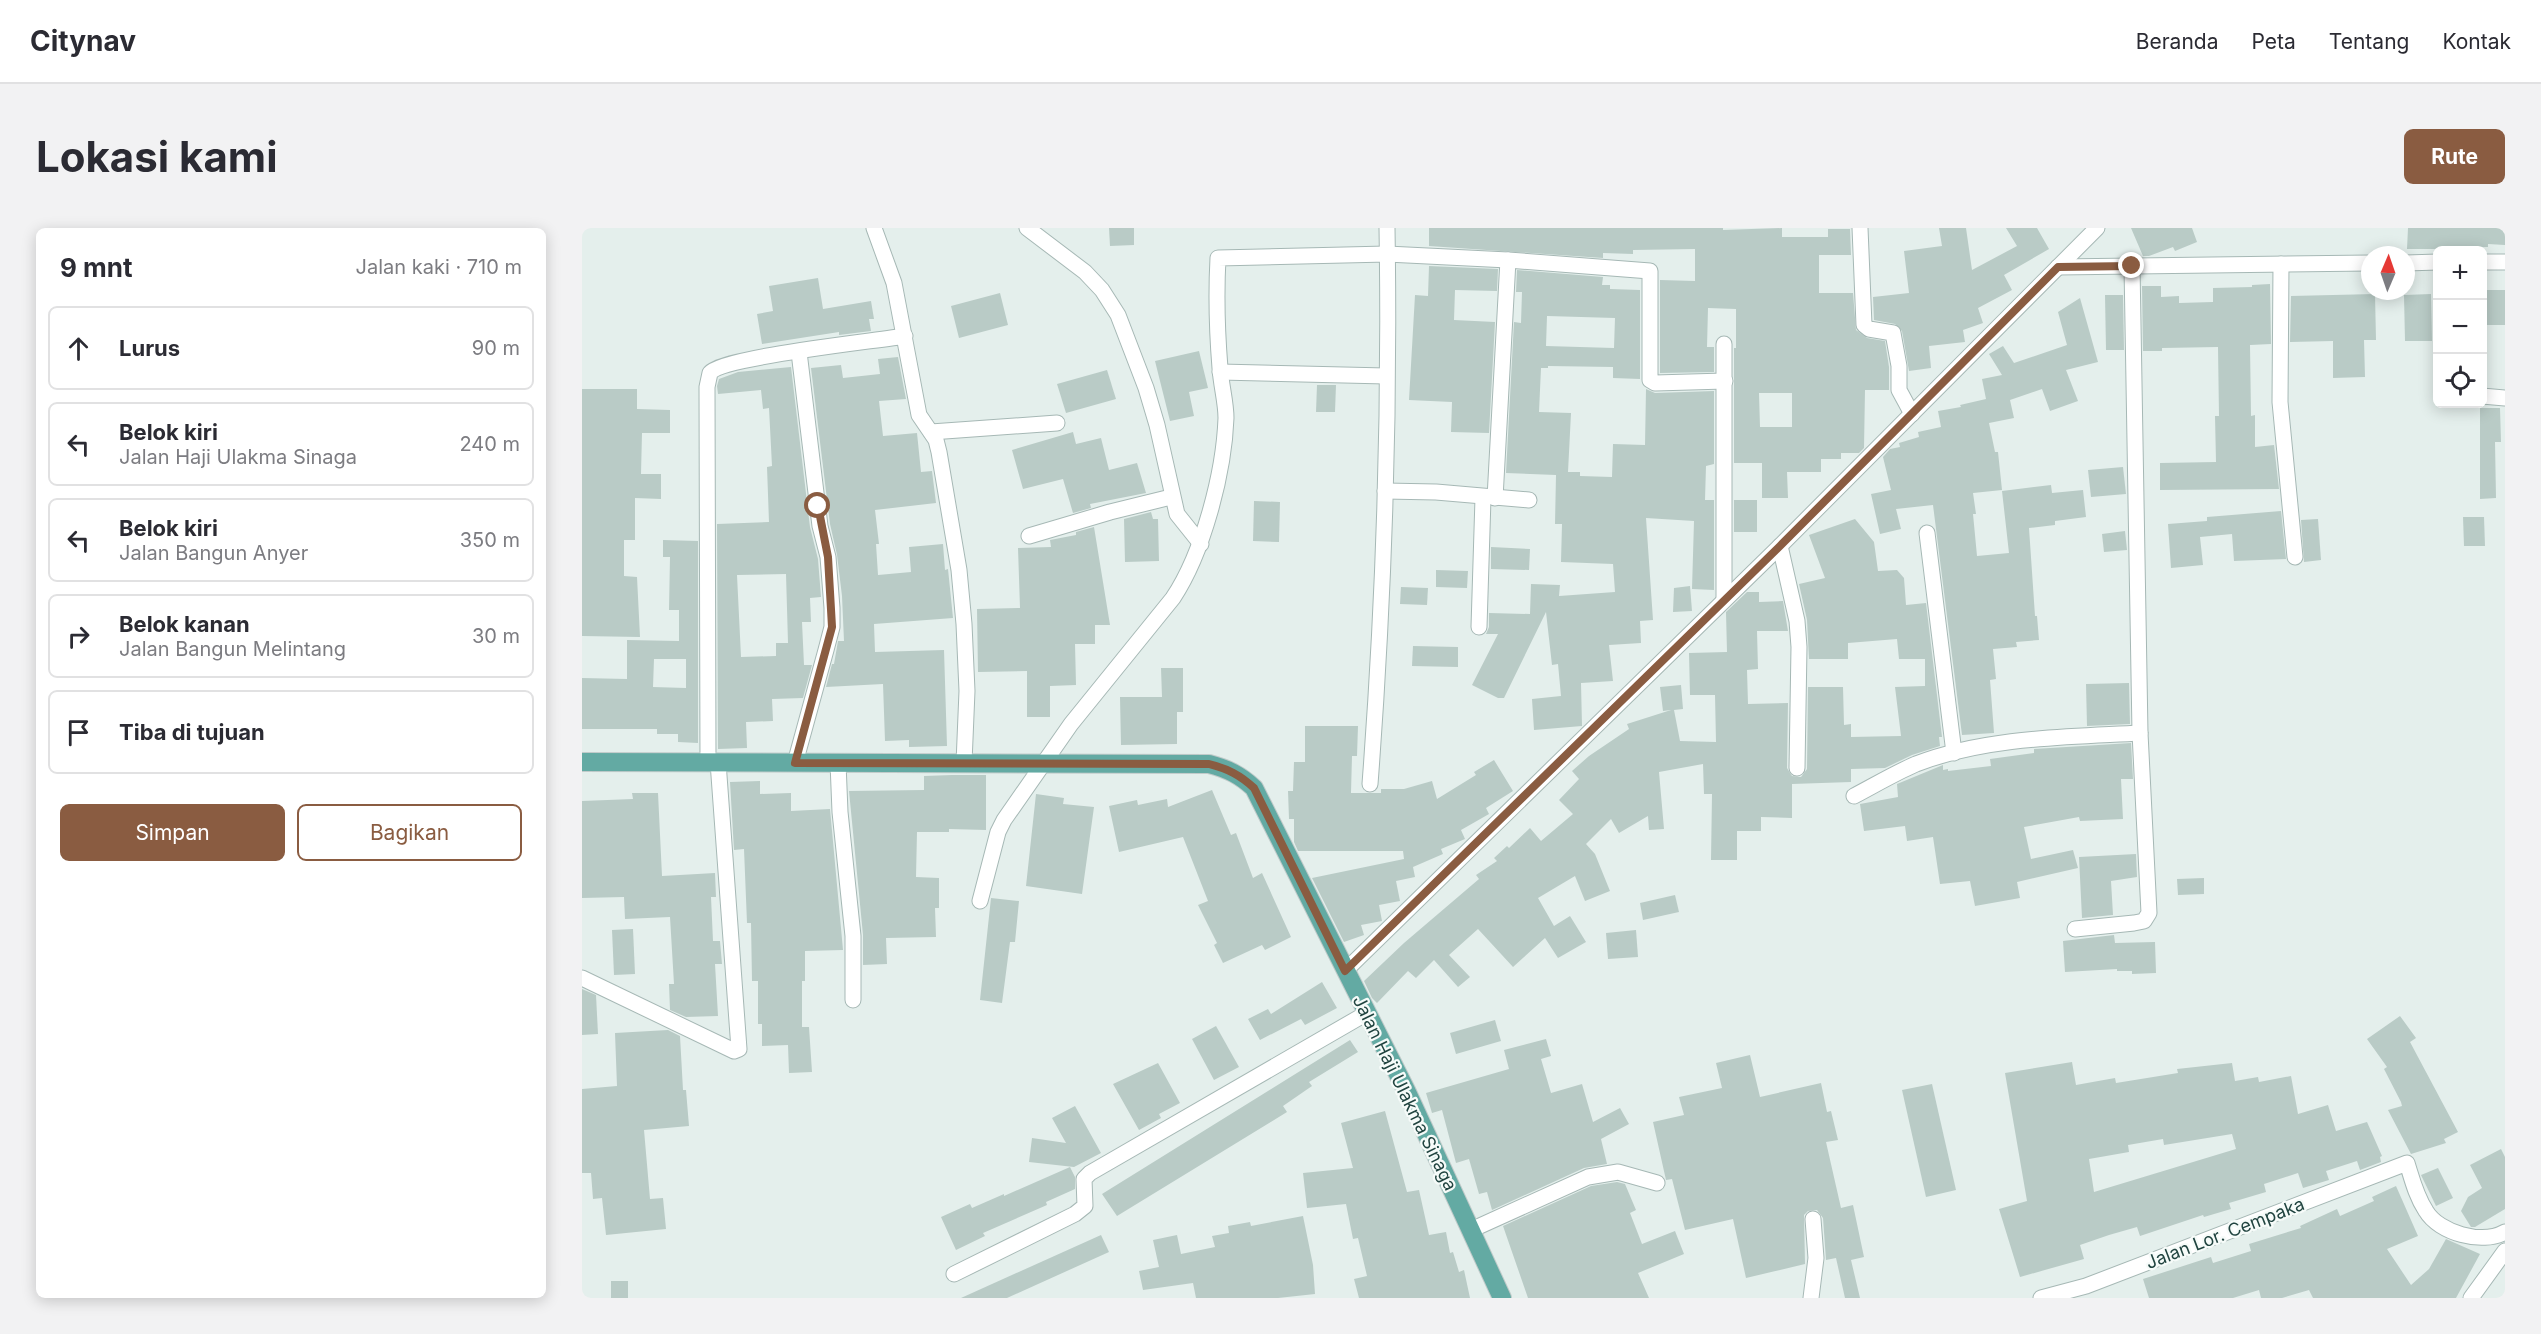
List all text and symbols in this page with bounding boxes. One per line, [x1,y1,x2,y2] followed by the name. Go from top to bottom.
[30,24,136,58] text: Citynav
[2136,29,2218,54] text: Beranda
[2251,29,2296,54] text: Peta
[2329,29,2409,54] text: Tentang
[2442,29,2511,54] text: Kontak
[2404,129,2505,184] button: Rute
[36,131,278,182] text: Lokasi kami
[2361,246,2415,300] north arrow
[2433,246,2487,408] map controls
[2433,246,2487,300] button: +
[60,252,132,283] text: 9 mnt
[2118,252,2144,278] route end
[356,255,522,279] text: Jalan kaki · 710 m
[2433,300,2487,354] button: −
[62,332,95,365] icon: ahead
[119,335,180,361] text: Lurus
[472,336,520,360] text: 90 m
[2433,354,2487,408] button: locate
[119,419,218,445] text: Belok kiri
[62,428,95,461] icon: left
[459,432,520,456] text: 240 m
[119,445,357,469] text: Jalan Haji Ulakma Sinaga
[804,492,830,518] route start
[119,515,218,541] text: Belok kiri
[62,524,95,557] icon: left
[460,528,520,552] text: 350 m
[119,541,308,565] text: Jalan Bangun Anyer
[119,611,250,637] text: Belok kanan
[62,620,95,653] icon: right
[472,624,520,648] text: 30 m
[119,637,346,661] text: Jalan Bangun Melintang
[62,716,95,749] icon: arrive
[119,719,265,745] text: Tiba di tujuan
[60,804,285,861] button: Simpan
[297,804,522,861] button: Bagikan
[1349,992,1461,1194] street label: Jalan Haji Ulakma Sinaga
[2143,1193,2307,1273] street label: Jalan Lor. Cempaka

